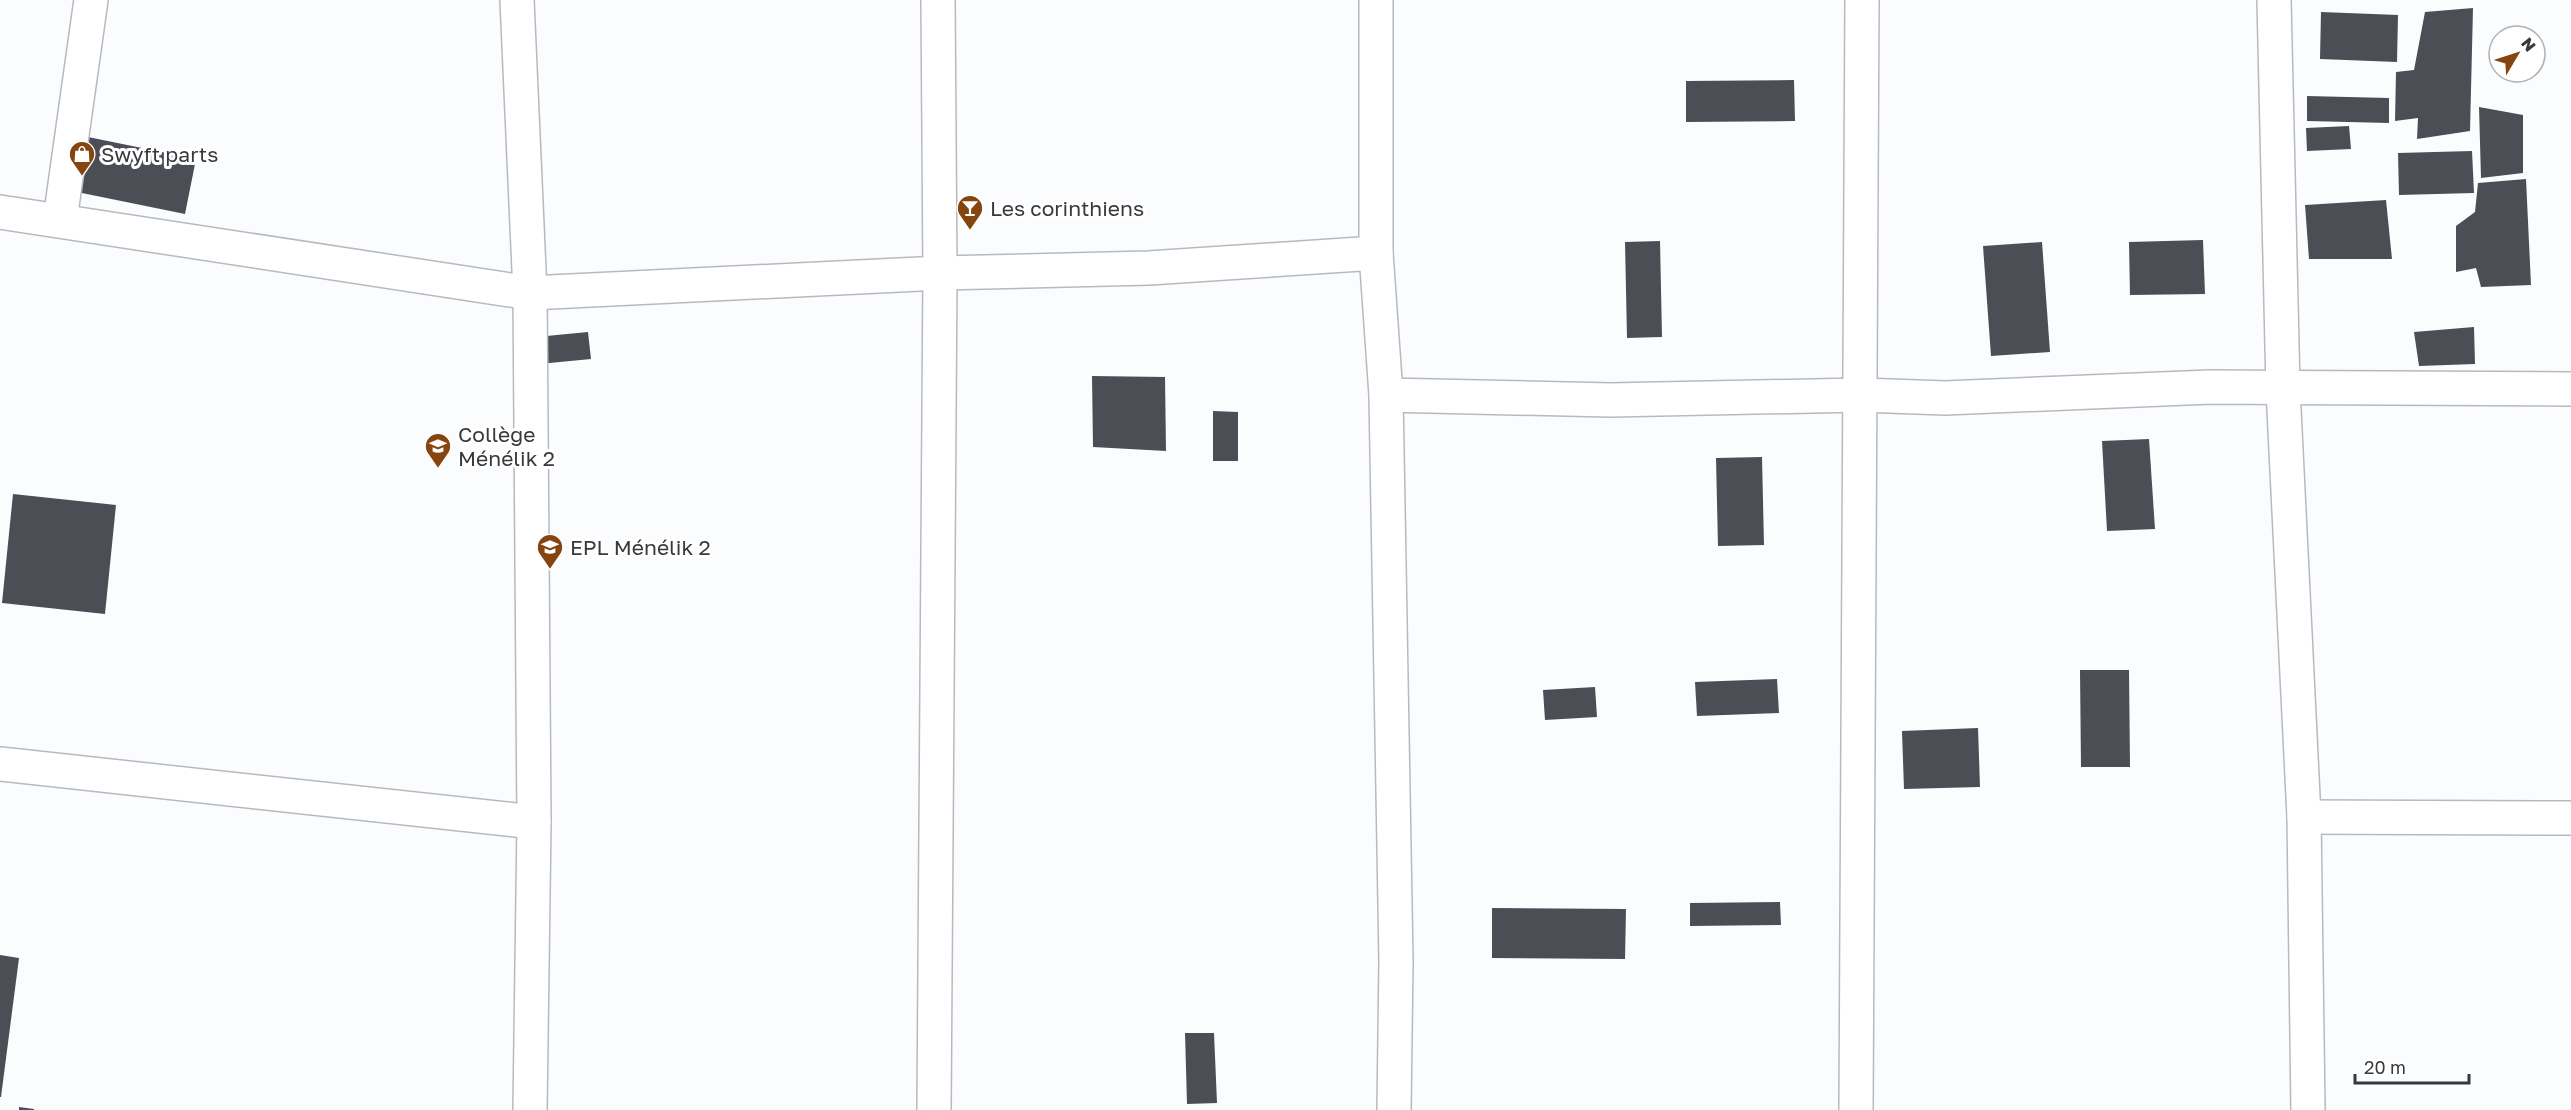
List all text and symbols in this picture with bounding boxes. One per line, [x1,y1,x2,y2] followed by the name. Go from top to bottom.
[2487,24,2547,84] north arrow
[2517,34,2540,56] text: N
[67,139,97,177] shop icon: Swyft parts
[101,141,218,167] place label: Swyft parts
[955,193,985,231] bar icon: Les corinthiens
[990,195,1144,221] place label: Les corinthiens
[458,421,555,471] place label: Collège Ménélik 2
[423,431,453,469] school or university icon: Collège Ménélik 2
[535,532,565,570] school or university icon: EPL Ménélik 2
[570,534,711,560] place label: EPL Ménélik 2
[2355,1047,2469,1085] scale bar
[2364,1056,2406,1078] text: 20 m

